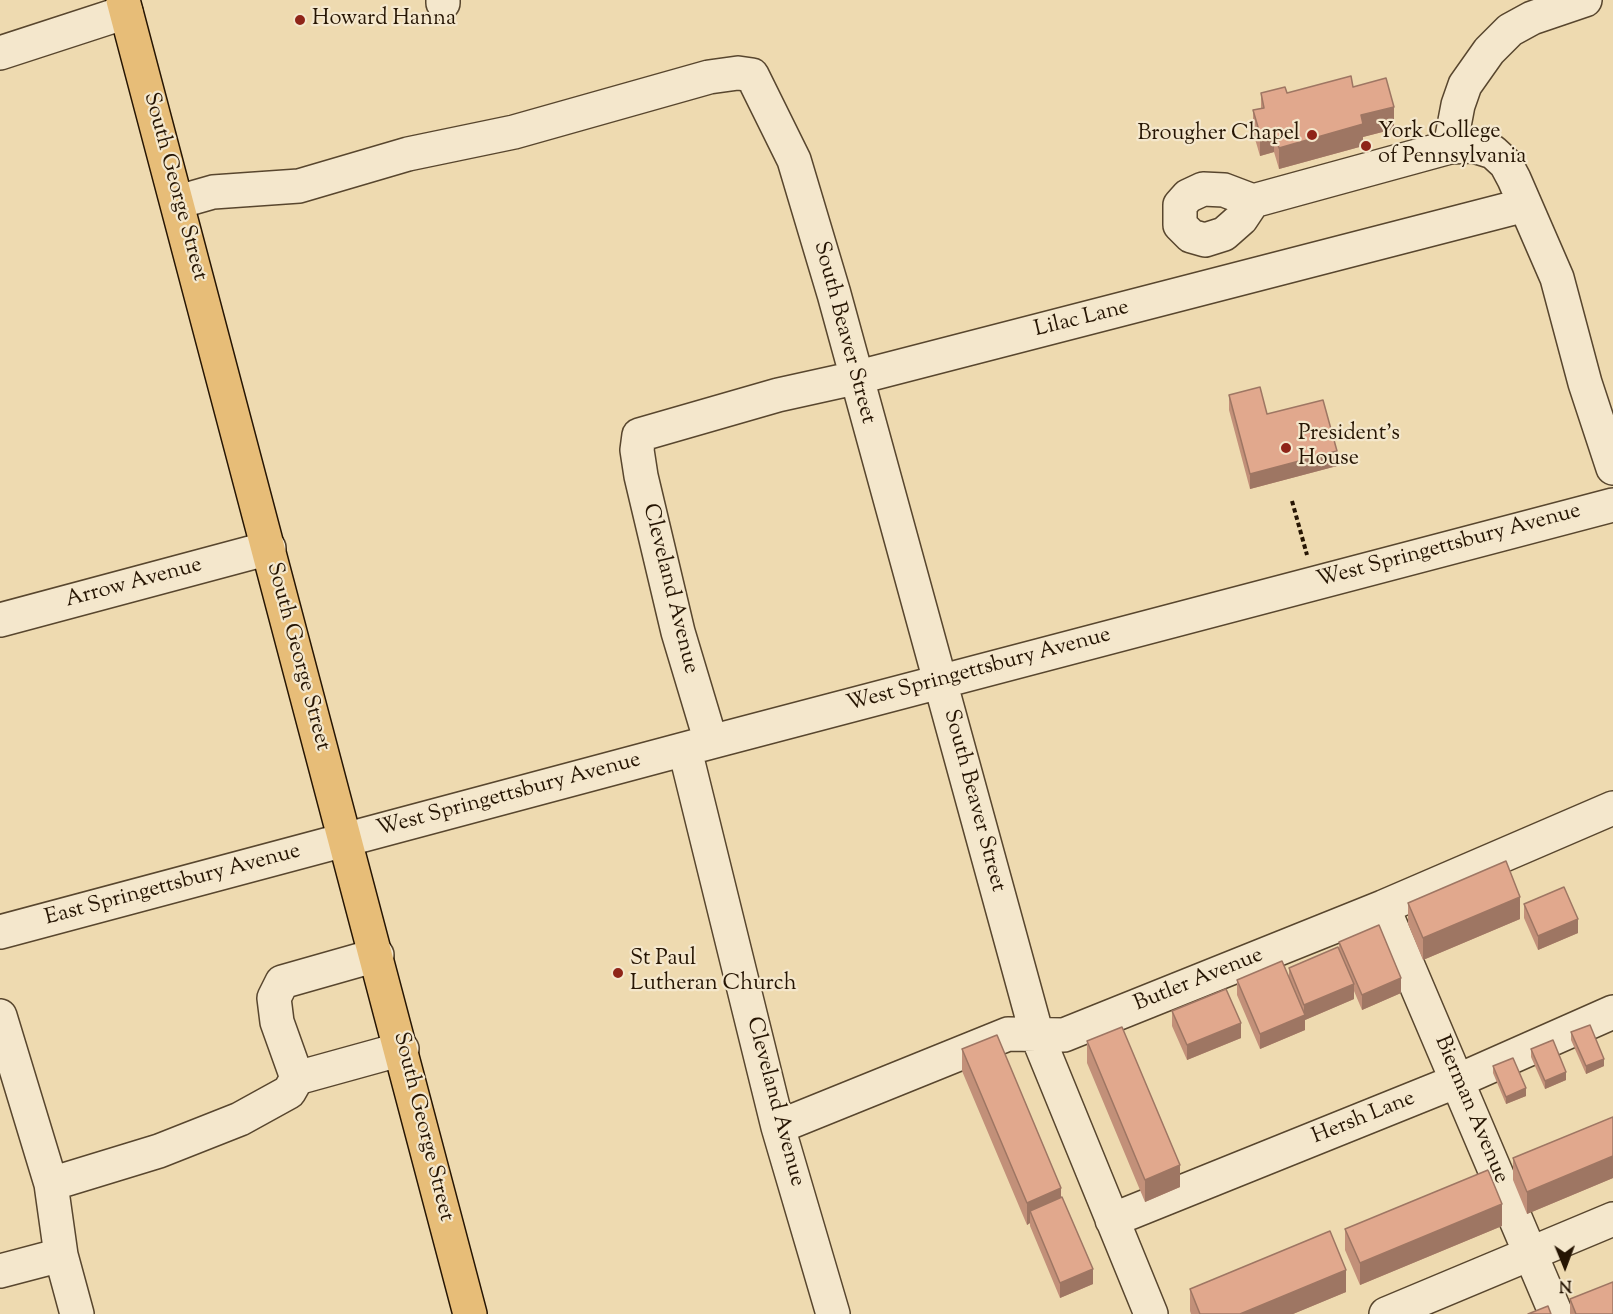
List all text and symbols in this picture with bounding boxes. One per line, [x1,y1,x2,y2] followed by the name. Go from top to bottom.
[312,7,456,33] place label: Howard Hanna
[293,13,307,27] marker: Howard Hanna
[136,90,212,284] street label: South George Street
[1378,120,1526,172] place label: York College of Pennsylvania
[1137,122,1300,148] place label: Brougher Chapel
[1305,128,1319,142] marker: Brougher Chapel
[1359,139,1373,153] marker: York College of Pennsylvania
[806,239,880,427] street label: South Beaver Street
[1032,296,1132,344] street label: Lilac Lane
[1298,422,1400,474] place label: President's House
[1279,441,1293,455] marker: President's House
[1314,499,1584,595] street label: West Springettsbury Avenue
[635,501,703,677] street label: Cleveland Avenue
[63,553,205,615] street label: Arrow Avenue
[259,560,335,754] street label: South George Street
[844,623,1114,719] street label: West Springettsbury Avenue
[936,707,1010,895] street label: South Beaver Street
[374,748,644,844] street label: West Springettsbury Avenue
[42,839,304,933] street label: East Springettsbury Avenue
[1131,943,1267,1019] street label: Butler Avenue
[630,947,797,998] place label: St Paul Lutheran Church
[611,966,625,980] marker: St Paul Lutheran Church
[739,1014,809,1190] street label: Cleveland Avenue
[386,1030,458,1224] street label: South George Street
[1427,1032,1513,1188] street label: Bierman Avenue
[1309,1086,1419,1152] street label: Hersh Lane
[1535,1236,1595,1296] north arrow
[1559,1273,1572,1296] text: N

